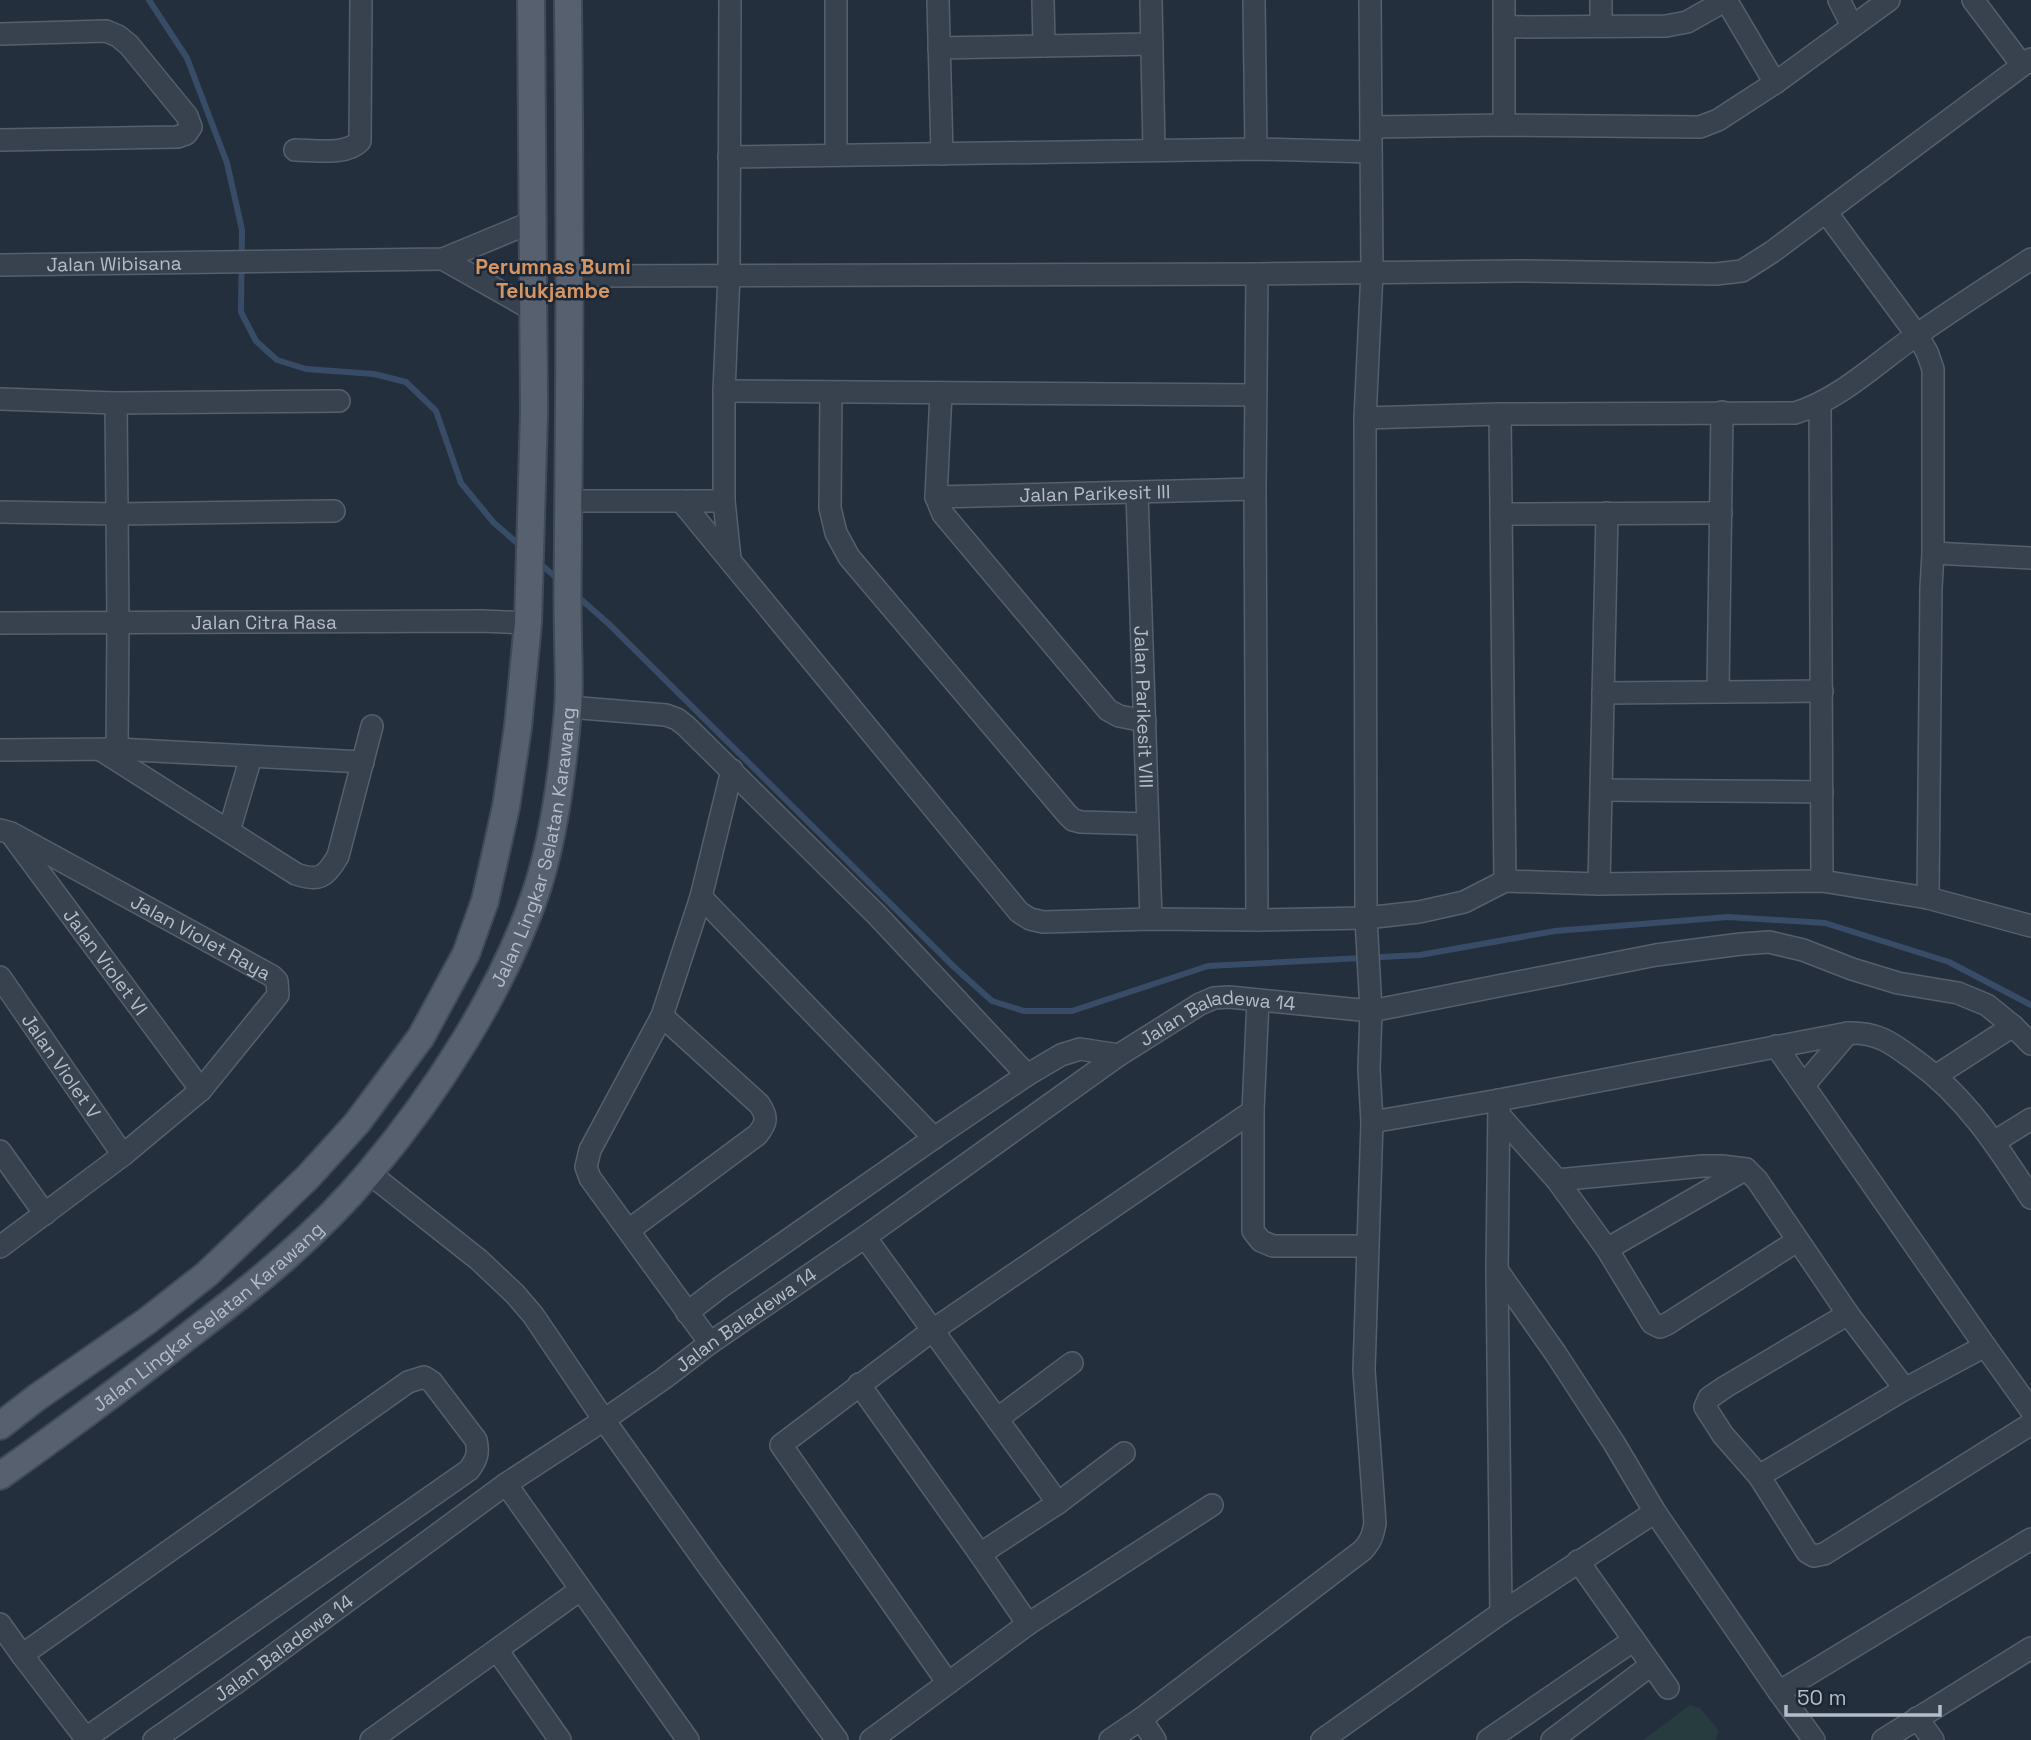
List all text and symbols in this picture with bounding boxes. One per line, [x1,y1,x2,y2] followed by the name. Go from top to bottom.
[46,250,182,277] street label: Jalan Wibisana
[475,253,631,304] district label: Perumnas Bumi Telukjambe
[1019,479,1171,507] street label: Jalan Parikesit III
[191,609,337,635] street label: Jalan Citra Rasa
[1129,625,1159,789] street label: Jalan Parikesit VIII
[485,706,581,991] street label: Jalan Lingkar Selatan Karawang
[126,889,276,986] street label: Jalan Violet Raya
[58,903,154,1020] street label: Jalan Violet VI
[1134,984,1297,1052] street label: Jalan Baladewa 14
[16,1008,107,1124] street label: Jalan Violet V
[87,1216,329,1417] street label: Jalan Lingkar Selatan Karawang
[670,1261,821,1378] street label: Jalan Baladewa 14
[209,1588,358,1707] street label: Jalan Baladewa 14
[1786,1674,1940,1718] scale bar
[1797,1684,1847,1711] text: 50 m

